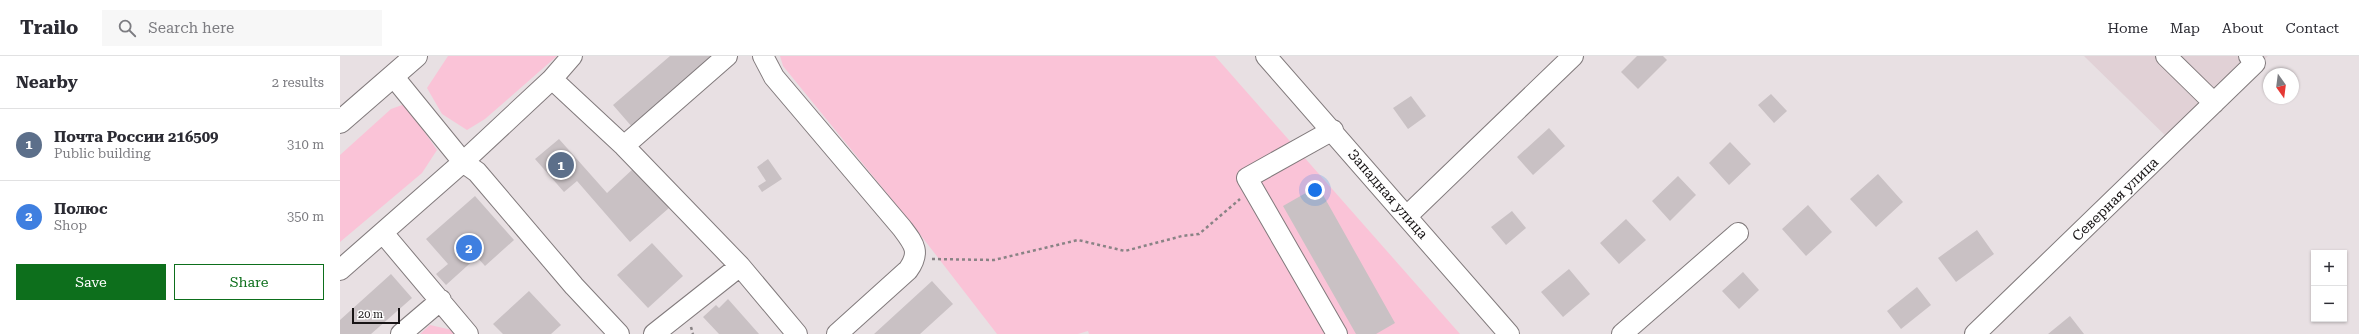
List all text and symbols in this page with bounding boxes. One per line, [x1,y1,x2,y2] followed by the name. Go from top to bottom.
[102,10,382,46] search box
[20,16,78,39] text: Trailo
[116,17,138,39] icon: search
[148,19,234,37] text: Search here
[2107,20,2148,36] text: Home
[2170,20,2200,36] text: Map
[2222,20,2264,36] text: About
[2286,20,2339,36] text: Contact
[2263,68,2299,104] north arrow
[16,72,78,92] text: Nearby
[272,75,324,90] text: 2 results
[54,128,219,146] text: Почта России 216509
[25,137,33,152] text: 1
[287,137,324,152] text: 310 m
[54,146,151,161] text: Public building
[1345,146,1431,242] street label: Западная улица
[548,150,574,180] pin: 1
[2069,154,2162,244] street label: Северная улица
[1305,180,1325,200] your location
[54,200,108,218] text: Полюс
[25,209,33,224] text: 2
[287,209,324,224] text: 350 m
[54,218,87,233] text: Shop
[456,233,482,263] pin: 2
[2311,250,2347,322] map controls
[2311,250,2347,286] button: +
[16,264,166,300] button: Save
[174,264,324,300] button: Share
[2311,286,2347,322] button: −
[352,306,400,325] scale bar
[358,308,383,321] text: 20 m

